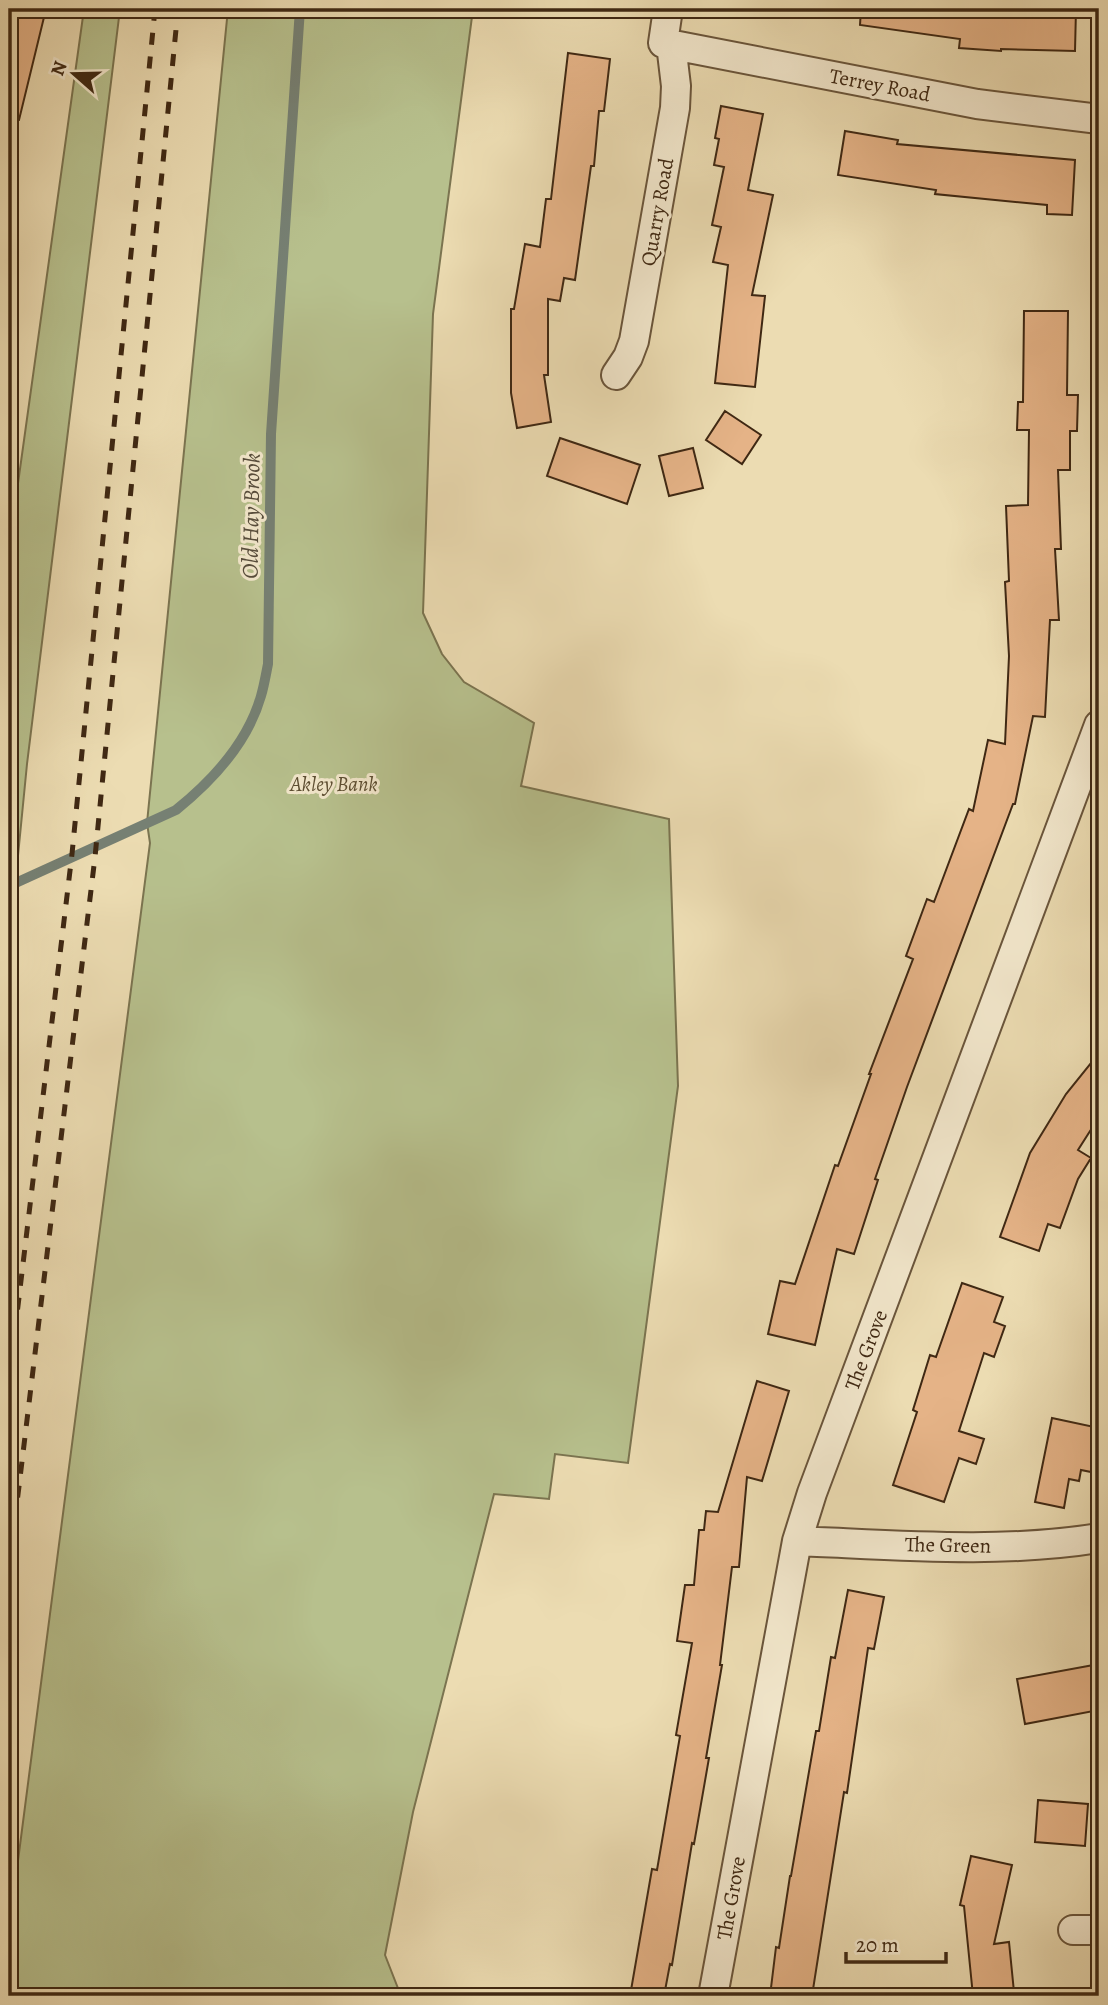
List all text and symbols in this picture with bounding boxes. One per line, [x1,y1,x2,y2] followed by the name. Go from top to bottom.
[38,38,108,108] north arrow
[44,57,74,79] text: N
[827,62,934,109] street label: Terrey Road
[634,155,680,268] street label: Quarry Road
[234,453,268,579] water label: Old Hay Brook
[289,770,378,798] park label: Akley Bank
[838,1306,894,1394] street label: The Grove
[905,1530,991,1560] street label: The Green
[710,1854,752,1942] street label: The Grove
[846,1921,945,1965] scale bar
[856,1931,899,1959] text: 20 m

